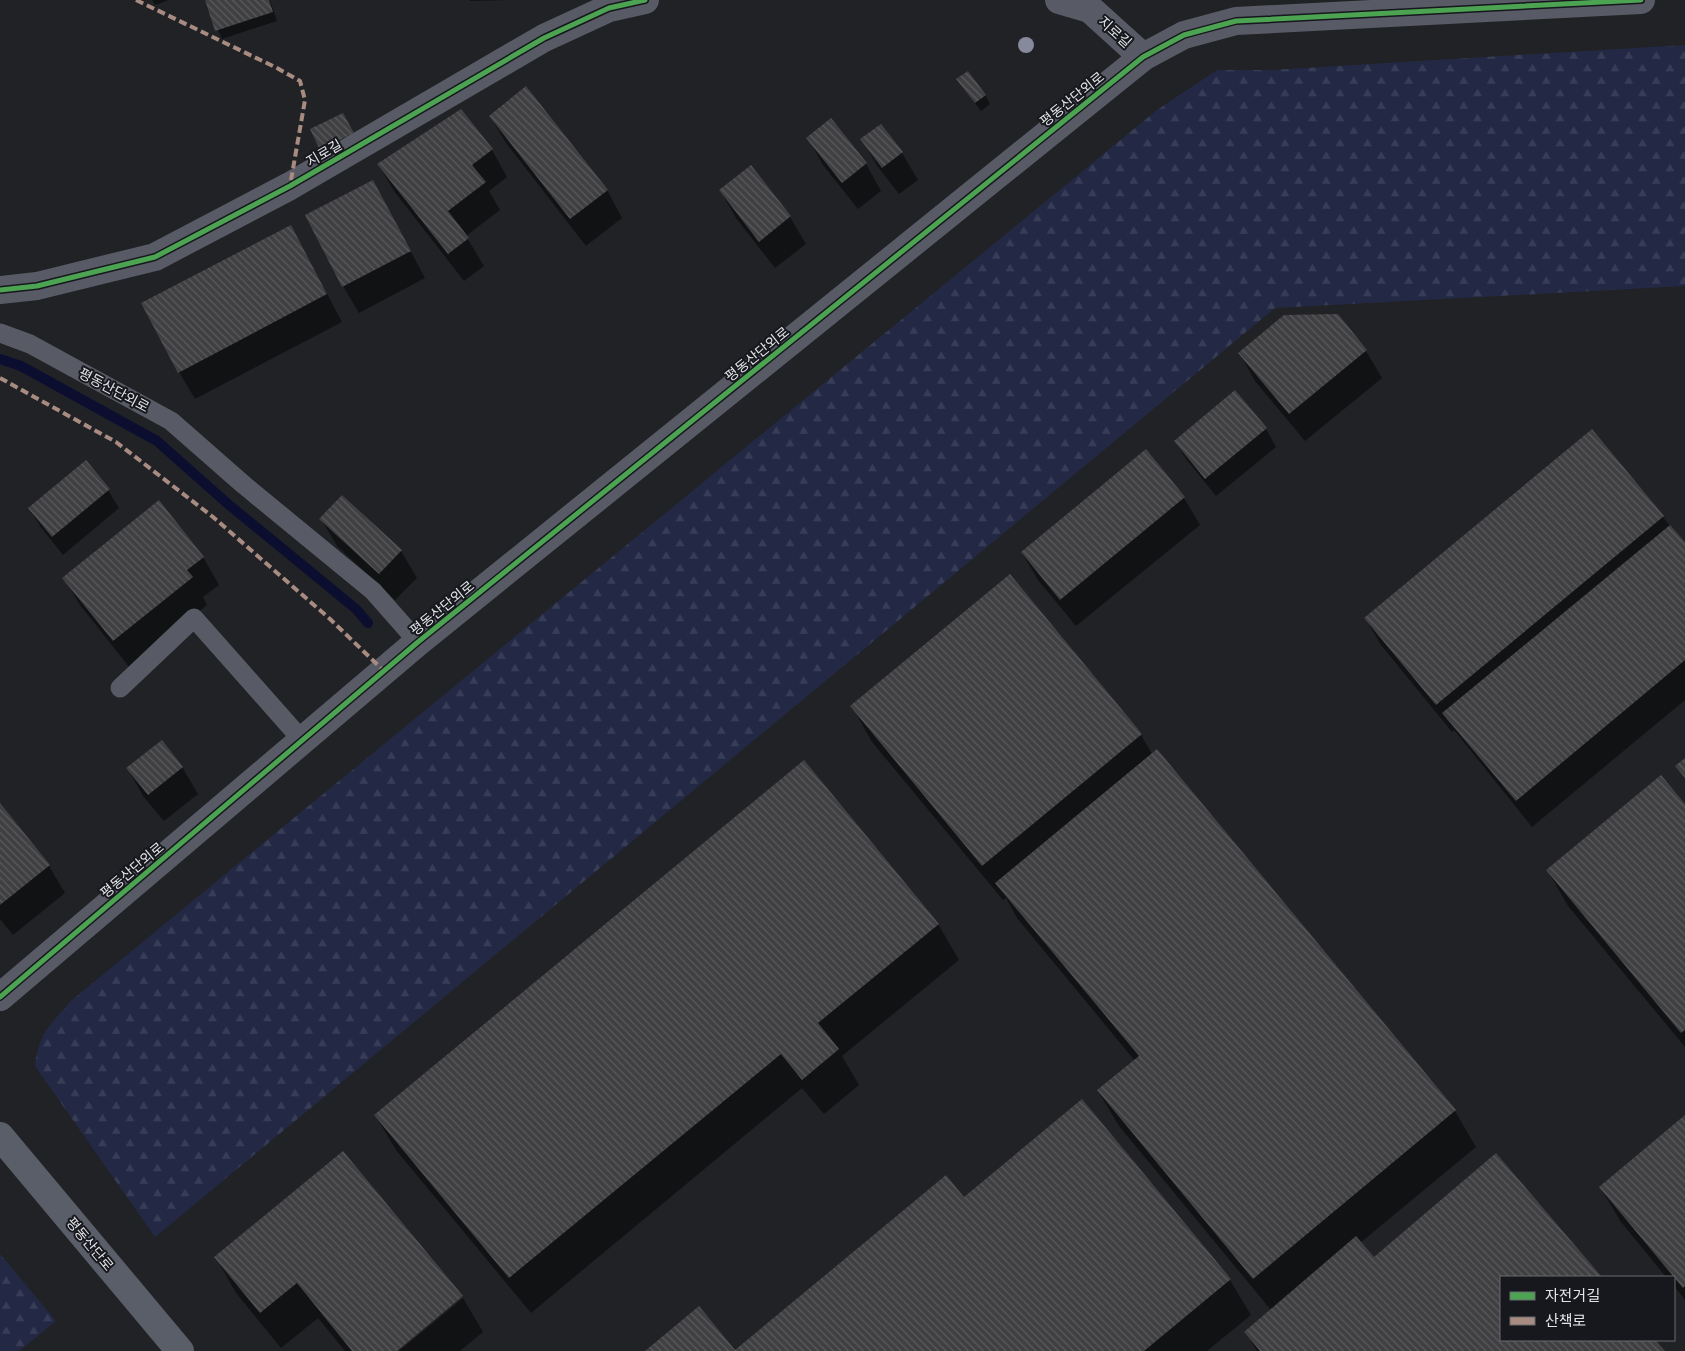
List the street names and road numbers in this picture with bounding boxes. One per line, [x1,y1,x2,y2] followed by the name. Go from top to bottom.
[1095,12,1135,52] street label: 지로길
[1036,68,1108,130] street label: 평동산단외로
[303,136,345,170] street label: 지로길
[721,323,793,385] street label: 평동산단외로
[76,364,152,416] street label: 평동산단외로
[406,577,478,639] street label: 평동산단외로
[97,838,167,902] street label: 평동산단외로
[62,1214,118,1275] street label: 평동산단로

